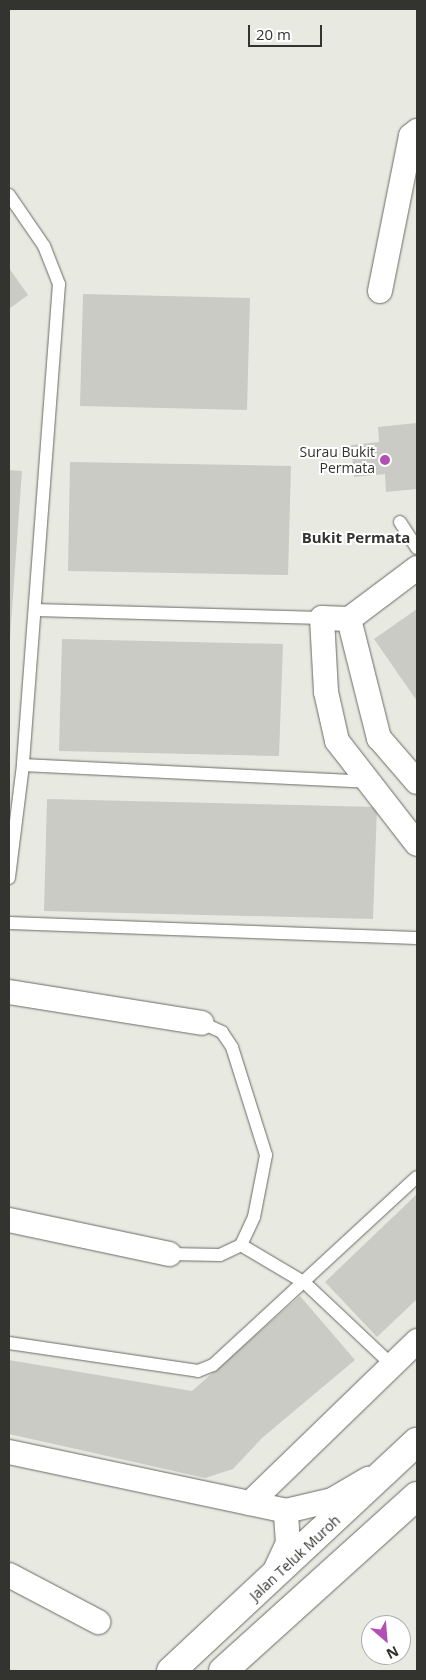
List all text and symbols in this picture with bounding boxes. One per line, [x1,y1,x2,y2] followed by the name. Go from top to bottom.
[251,15,325,47] scale bar
[256,24,291,44] text: 20 m
[300,444,375,477] place label: Surau Bukit Permata
[379,454,391,466] marker: Surau Bukit Permata
[302,529,410,547] district label: Bukit Permata
[246,1512,344,1604] street label: Jalan Teluk Muroh
[361,1615,411,1665] north arrow
[383,1642,402,1664] text: N

